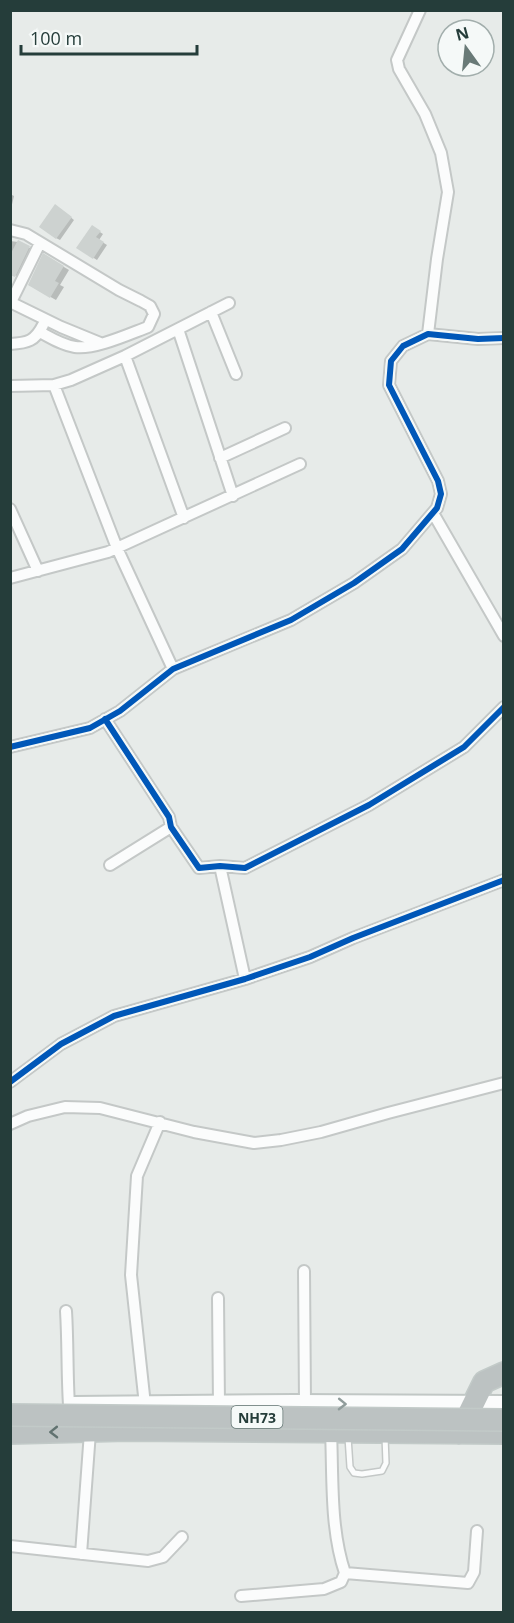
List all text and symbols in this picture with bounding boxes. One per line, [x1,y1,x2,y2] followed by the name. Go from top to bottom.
[21,18,196,56] scale bar
[436,18,496,78] north arrow
[453,21,471,46] text: N
[30,26,82,50] text: 100 m
[337,1398,346,1410] one-way arrow
[232,1406,282,1428] road number: NH73
[50,1426,59,1438] one-way arrow

